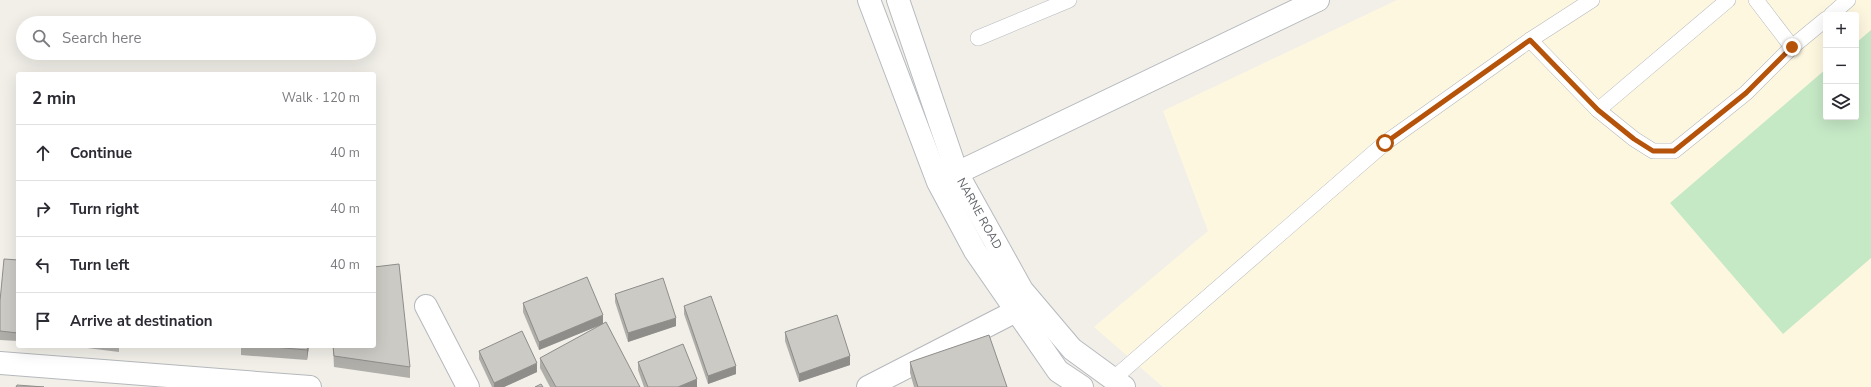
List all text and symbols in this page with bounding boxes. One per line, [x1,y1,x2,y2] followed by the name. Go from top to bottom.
[1823,12,1859,120] map controls
[1823,12,1859,48] button: +
[16,16,376,60] search box
[30,27,52,49] icon: search
[62,28,142,48] text: Search here
[1783,38,1801,56] route end
[1823,48,1859,84] button: −
[1823,84,1859,120] button: layers
[32,87,76,110] text: 2 min
[282,89,360,107] text: Walk · 120 m
[1376,134,1394,152] route start
[32,142,54,164] icon: ahead
[70,143,132,163] text: Continue
[330,144,360,162] text: 40 m
[953,175,1006,252] street label: NARNE ROAD
[32,198,54,220] icon: right
[70,199,139,219] text: Turn right
[330,200,360,218] text: 40 m
[32,254,54,276] icon: left
[70,255,129,275] text: Turn left
[330,256,360,274] text: 40 m
[32,310,54,332] icon: arrive
[70,311,213,331] text: Arrive at destination

